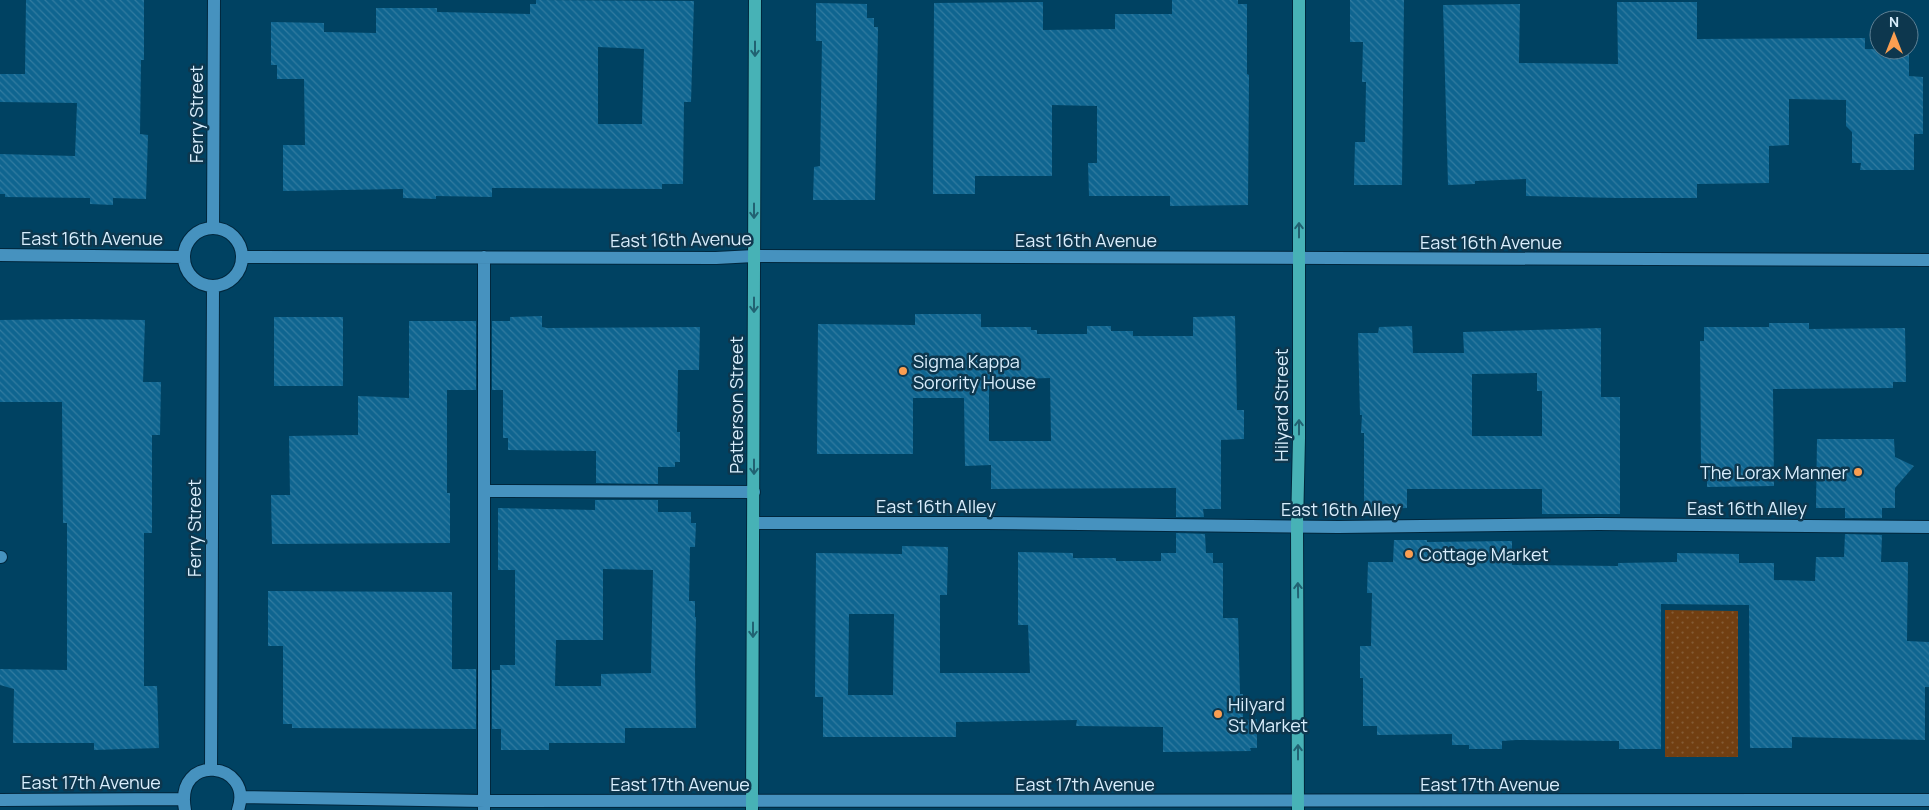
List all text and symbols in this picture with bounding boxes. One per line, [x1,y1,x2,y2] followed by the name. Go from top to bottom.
[1869,10,1919,60] north arrow
[1889,12,1899,31] text: N
[750,40,760,56] one-way arrow
[184,65,208,163] street label: Ferry Street
[750,203,759,219] one-way arrow
[1294,222,1304,238] one-way arrow
[21,226,163,250] street label: East 16th Avenue
[610,226,752,252] street label: East 16th Avenue
[1015,228,1157,252] street label: East 16th Avenue
[1420,230,1562,254] street label: East 16th Avenue
[749,296,759,313] one-way arrow
[724,336,748,474] street label: Patterson Street
[1269,348,1293,462] street label: Hilyard Street
[913,349,1036,394] place label: Sigma Kappa Sorority House
[897,365,909,377] marker: Sigma Kappa Sorority House
[1294,420,1304,436] one-way arrow
[749,459,759,475] one-way arrow
[1700,460,1848,484] place label: The Lorax Manner
[1852,466,1864,478] marker: The Lorax Manner
[182,479,206,577] street label: Ferry Street
[876,494,996,518] street label: East 16th Alley
[1687,496,1807,520] street label: East 16th Alley
[1281,497,1401,521] street label: East 16th Alley
[1419,542,1549,566] place label: Cottage Market
[1403,548,1415,560] marker: Cottage Market
[1293,582,1303,598] one-way arrow
[748,622,758,638] one-way arrow
[1228,692,1308,737] place label: Hilyard St Market
[1212,708,1224,720] marker: Hilyard St Market
[1294,745,1303,761] one-way arrow
[21,770,161,794] street label: East 17th Avenue
[610,772,750,796] street label: East 17th Avenue
[1015,772,1155,796] street label: East 17th Avenue
[1420,772,1560,796] street label: East 17th Avenue

